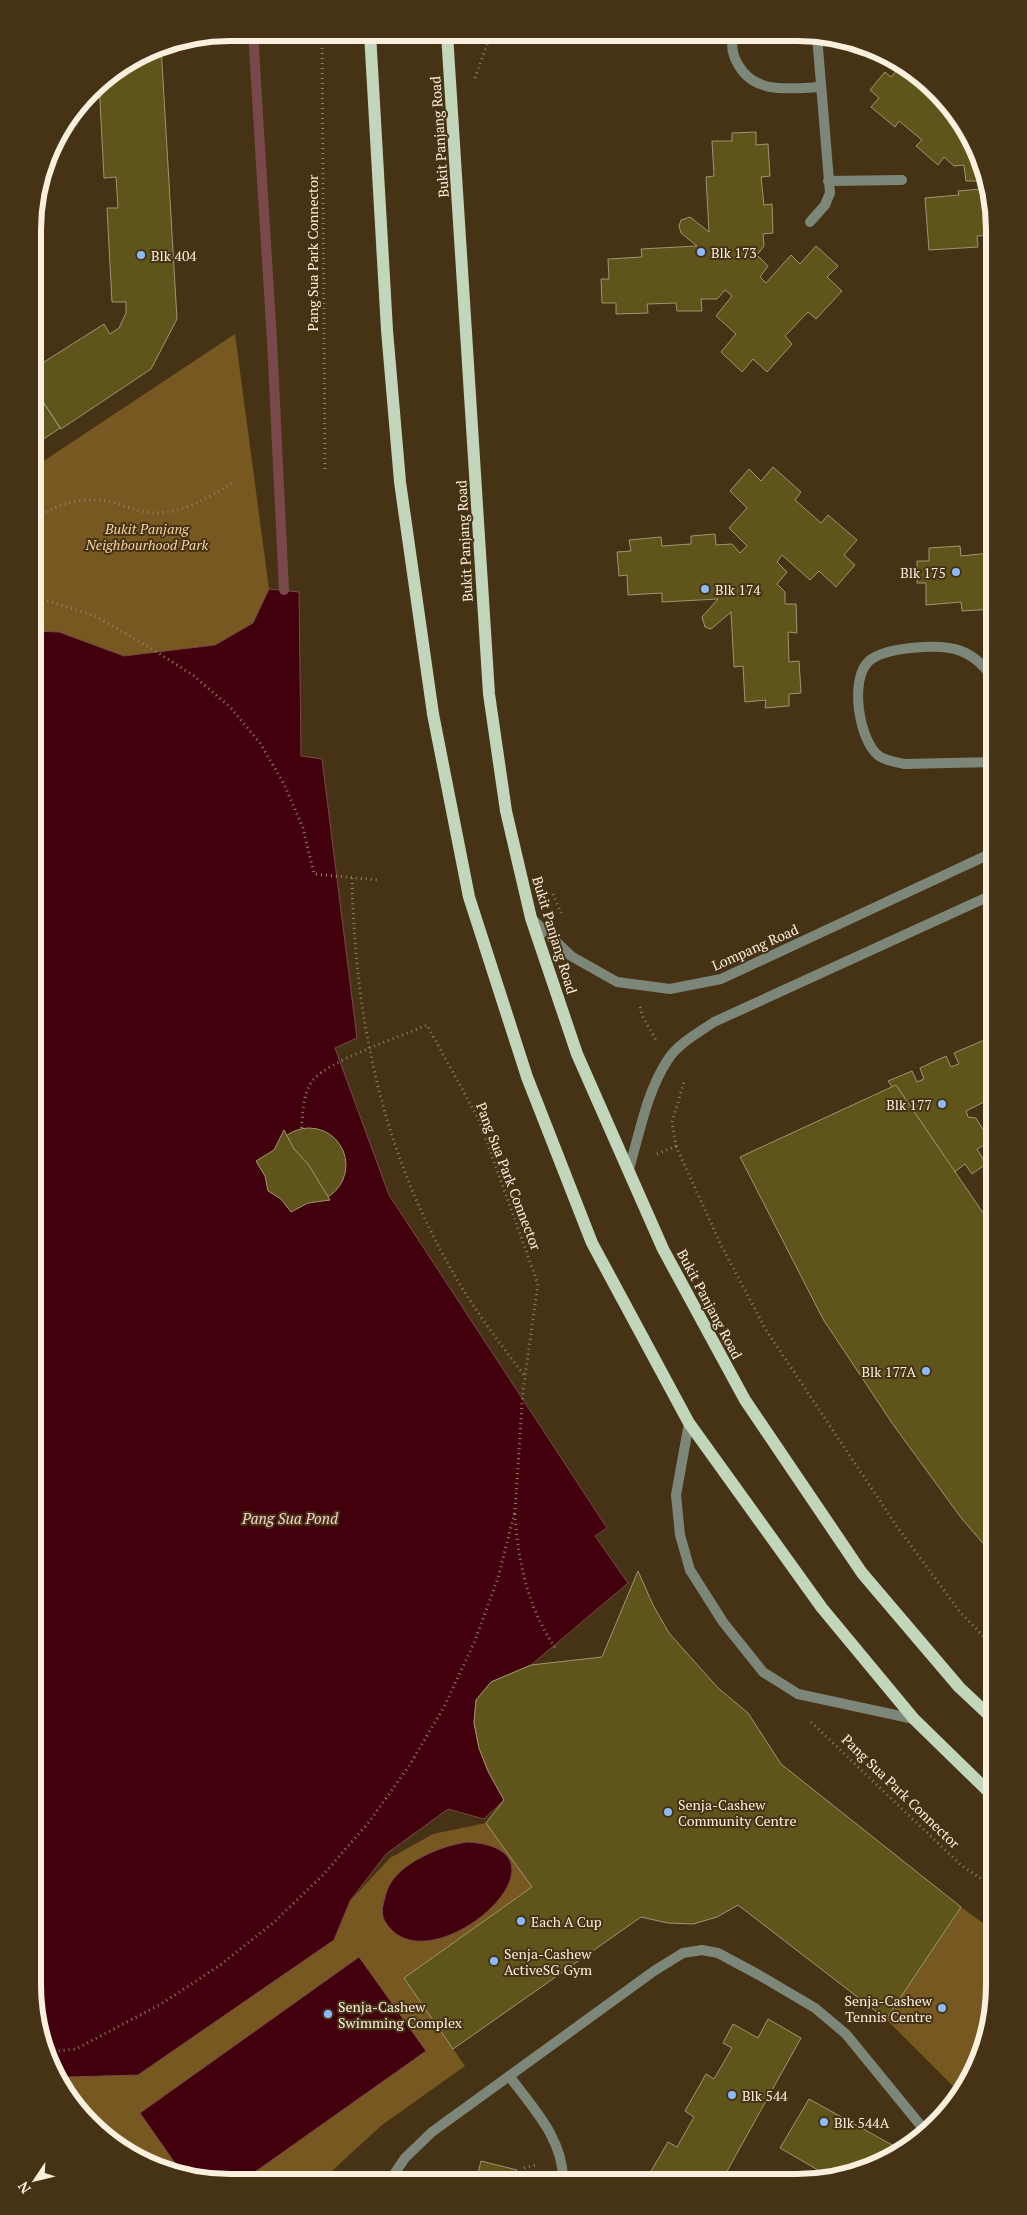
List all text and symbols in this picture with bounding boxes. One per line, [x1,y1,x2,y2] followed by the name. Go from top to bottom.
[425,75,453,198] street label: Bukit Panjang Road
[303,174,322,331] street label: Pang Sua Park Connector
[711,243,757,262] place label: Blk 173
[151,246,197,265] place label: Blk 404
[695,246,707,258] marker: Blk 173
[135,249,147,261] marker: Blk 404
[451,479,477,602] street label: Bukit Panjang Road
[85,519,209,554] park label: Bukit Panjang Neighbourhood Park
[900,563,946,582] place label: Blk 175
[950,566,962,578] marker: Blk 175
[715,580,761,599] place label: Blk 174
[699,583,711,595] marker: Blk 174
[528,874,582,996] street label: Bukit Panjang Road
[709,919,801,975] street label: Lompang Road
[886,1095,932,1114] place label: Blk 177
[936,1098,948,1110] marker: Blk 177
[472,1099,546,1253] street label: Pang Sua Park Connector
[673,1246,747,1362] street label: Bukit Panjang Road
[861,1362,916,1381] place label: Blk 177A
[920,1365,932,1377] marker: Blk 177A
[241,1508,339,1528] water label: Pang Sua Pond
[838,1730,964,1853] street label: Pang Sua Park Connector
[678,1795,796,1830] place label: Senja-Cashew Community Centre
[662,1806,674,1818] marker: Senja-Cashew Community Centre
[531,1912,602,1931] place label: Each A Cup
[515,1915,527,1927] marker: Each A Cup
[504,1944,592,1979] place label: Senja-Cashew ActiveSG Gym
[488,1955,500,1967] marker: Senja-Cashew ActiveSG Gym
[845,1991,933,2026] place label: Senja-Cashew Tennis Centre
[338,1997,463,2032] place label: Senja-Cashew Swimming Complex
[936,2002,948,2014] marker: Senja-Cashew Tennis Centre
[322,2008,334,2020] marker: Senja-Cashew Swimming Complex
[742,2086,788,2105] place label: Blk 544
[726,2089,738,2101] marker: Blk 544
[834,2113,890,2132] place label: Blk 544A
[818,2116,830,2128] marker: Blk 544A
[10,2155,60,2205] north arrow
[13,2178,35,2198] text: N

